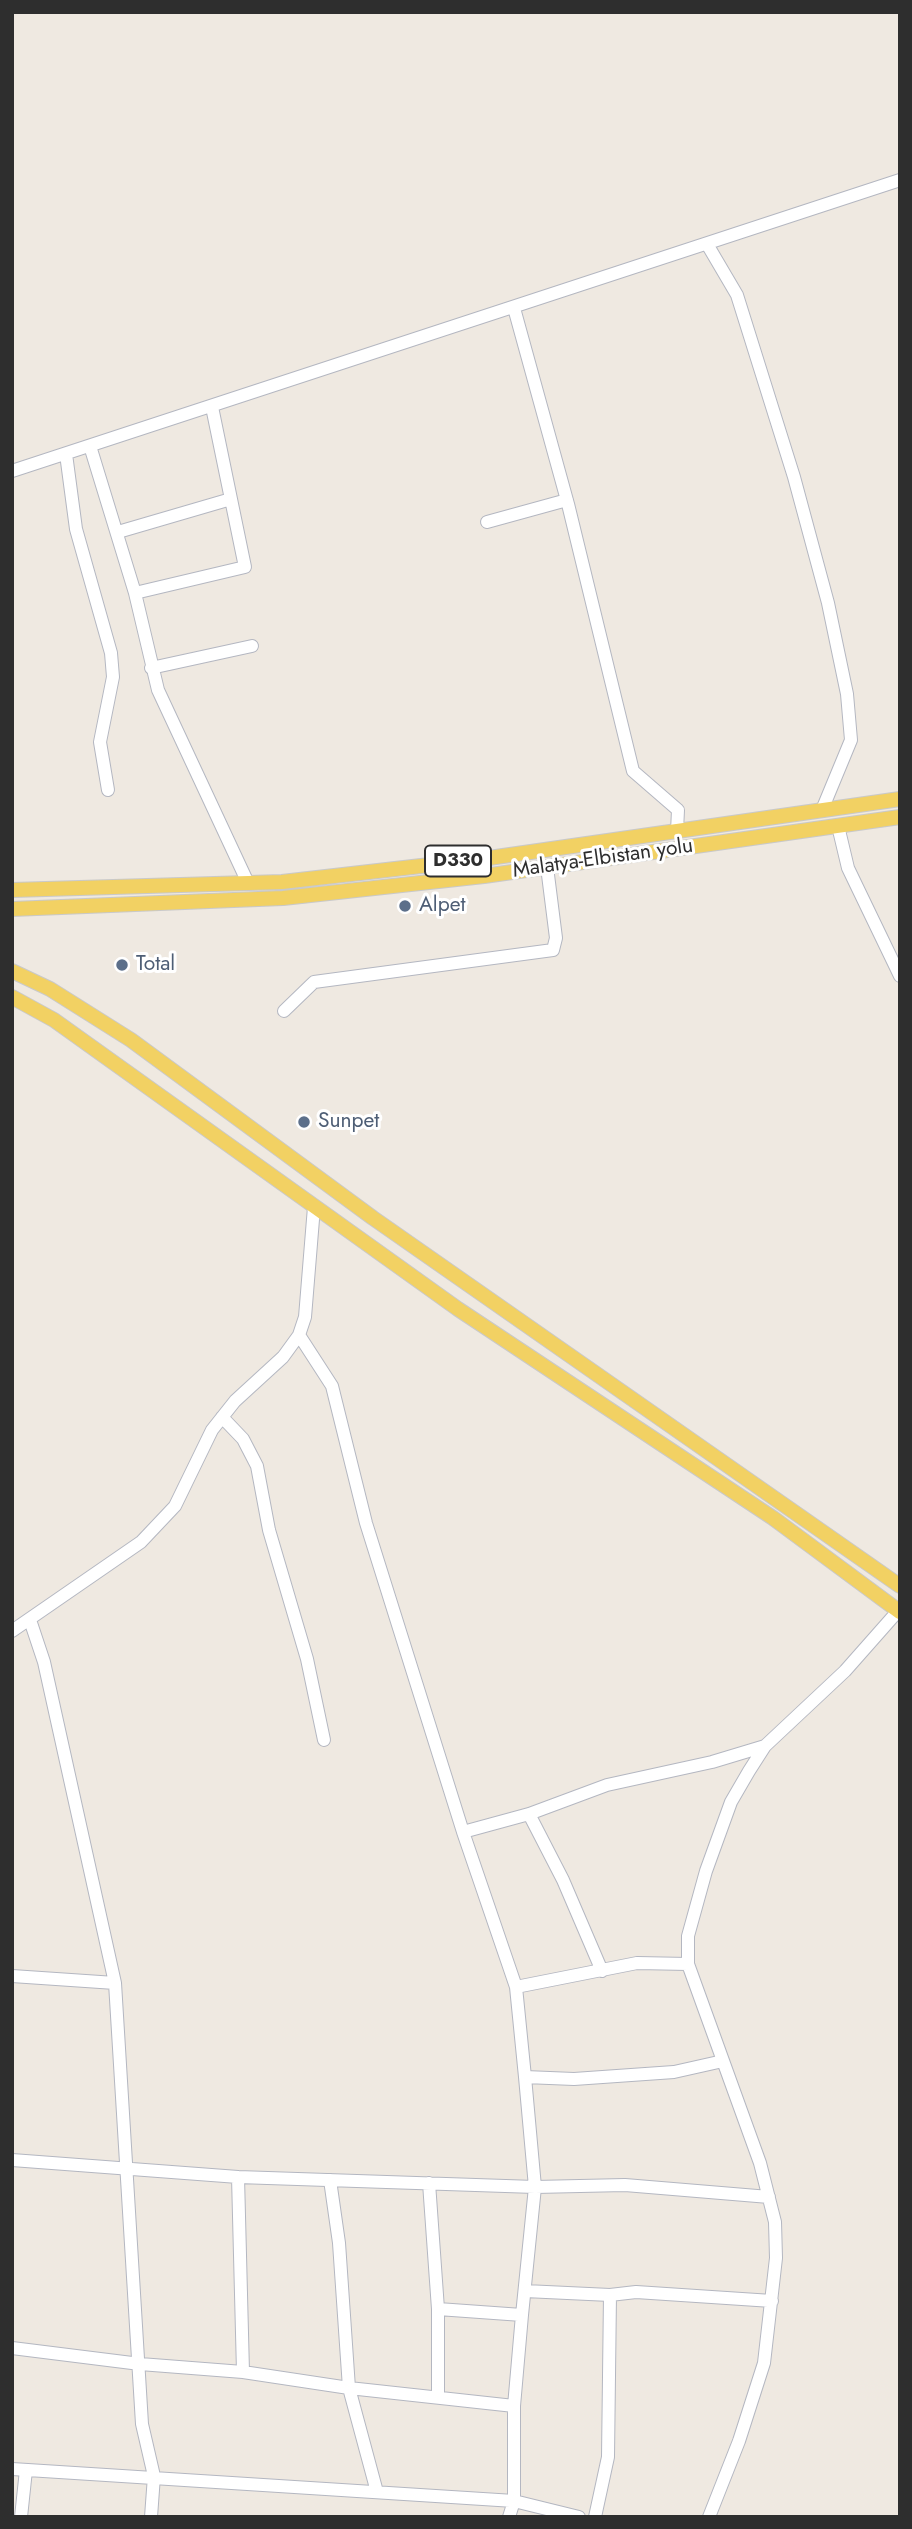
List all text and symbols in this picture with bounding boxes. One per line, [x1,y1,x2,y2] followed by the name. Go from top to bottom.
[511,834,695,884] street label: Malatya-Elbistan yolu
[425,846,491,876] road number: D330
[419,893,466,919] place label: Alpet
[397,898,413,914] marker: Alpet
[136,952,175,978] place label: Total
[114,957,130,973] marker: Total
[318,1109,379,1135] place label: Sunpet
[296,1114,312,1130] marker: Sunpet

